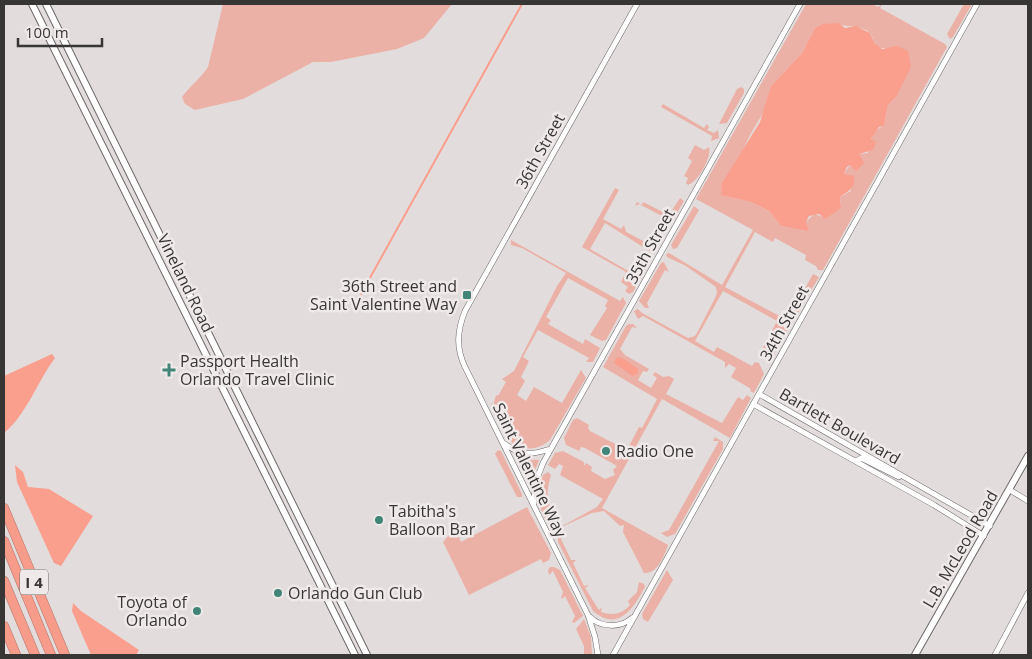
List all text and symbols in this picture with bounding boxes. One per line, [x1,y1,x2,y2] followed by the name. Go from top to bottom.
[18,15,101,47] scale bar
[25,22,69,42] text: 100 m
[510,109,570,192] street label: 36th Street
[620,204,680,287] street label: 35th Street
[153,230,219,336] street label: Vineland Road
[310,275,458,315] place label: 36th Street and Saint Valentine Way
[754,281,814,364] street label: 34th Street
[461,289,473,301] marker: 36th Street and Saint Valentine Way
[180,350,335,390] place label: Passport Health Orlando Travel Clinic
[162,363,176,377] marker: Passport Health Orlando Travel Clinic
[776,382,904,470] street label: Bartlett Boulevard
[488,399,573,542] street label: Saint Valentine Way
[616,440,694,462] place label: Radio One
[600,445,612,457] marker: Radio One
[917,486,1003,612] street label: L.B. McLeod Road
[389,500,476,540] place label: Tabitha's Balloon Bar
[373,514,385,526] marker: Tabitha's Balloon Bar
[20,570,48,594] road number: I 4
[288,582,422,604] place label: Orlando Gun Club
[272,587,284,599] marker: Orlando Gun Club
[117,591,189,631] place label: Toyota of Orlando
[191,605,203,617] marker: Toyota of Orlando

